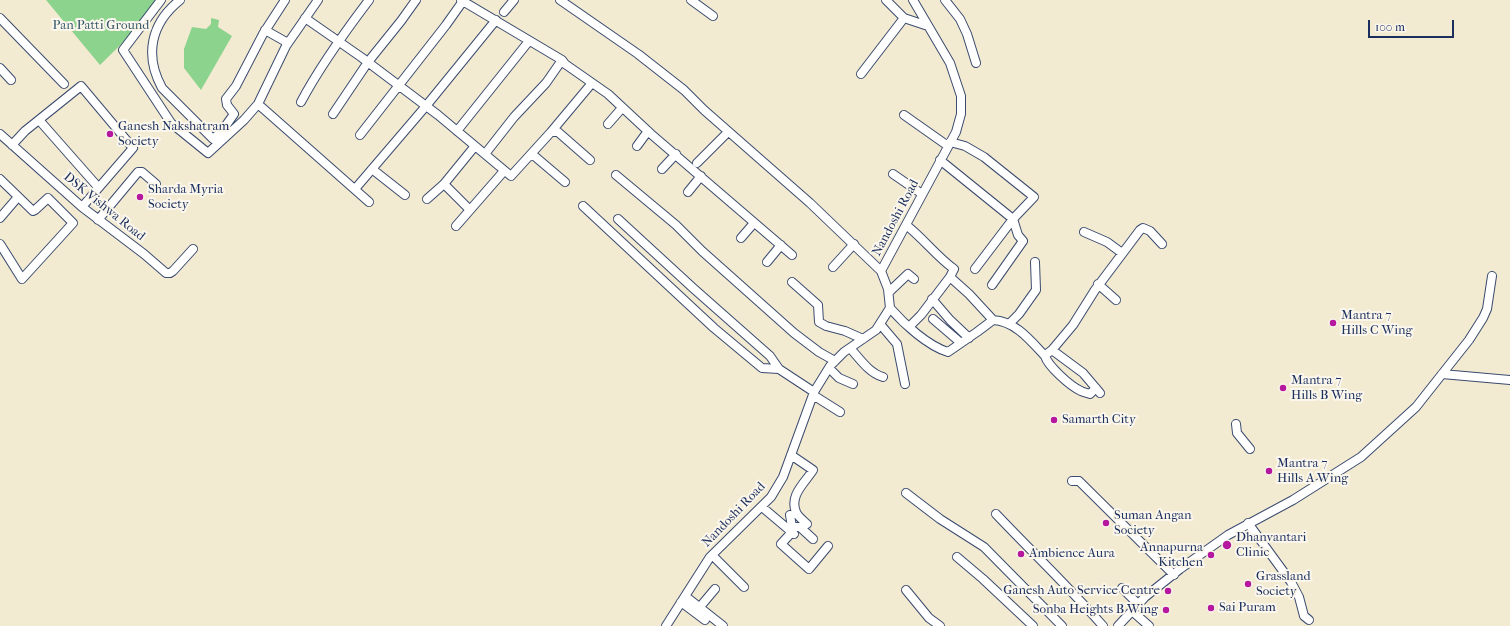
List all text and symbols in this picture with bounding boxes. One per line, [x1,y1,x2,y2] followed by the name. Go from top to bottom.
[1370,12,1456,38] scale bar
[53,18,149,34] park label: Pan Patti Ground
[1375,20,1405,34] text: 100 m
[118,119,229,150] place label: Ganesh Nakshatram Society
[105,129,115,139] marker: Ganesh Nakshatram Society
[60,169,148,245] street label: DSK Vishwa Road
[869,177,923,259] street label: Nandoshi Road
[148,182,223,213] place label: Sharda Myria Society
[135,192,145,202] marker: Sharda Myria Society
[1341,308,1412,339] place label: Mantra 7 Hills C Wing
[1328,318,1338,328] marker: Mantra 7 Hills C Wing
[1291,373,1362,404] place label: Mantra 7 Hills B Wing
[1278,383,1288,393] marker: Mantra 7 Hills B Wing
[1062,412,1136,428] place label: Samarth City
[1049,415,1059,425] marker: Samarth City
[1277,456,1348,487] place label: Mantra 7 Hills A Wing
[1264,466,1274,476] marker: Mantra 7 Hills A Wing
[699,479,769,551] street label: Nandoshi Road
[1114,508,1192,539] place label: Suman Angan Society
[1101,518,1111,528] marker: Suman Angan Society
[1236,530,1306,561] place label: Dhanvantari Clinic
[1221,539,1233,551] marker: Dhanvantari Clinic
[1140,540,1203,571] place label: Annapurna Kitchen
[1029,546,1115,562] place label: Ambience Aura
[1016,549,1026,559] marker: Ambience Aura
[1206,550,1216,560] marker: Annapurna Kitchen
[1256,569,1310,600] place label: Grassland Society
[1243,579,1253,589] marker: Grassland Society
[1003,583,1160,599] place label: Ganesh Auto Service Centre
[1163,586,1173,596] marker: Ganesh Auto Service Centre
[1219,600,1276,616] place label: Sai Puram
[1033,602,1158,618] place label: Sonba Heights B Wing
[1206,603,1216,613] marker: Sai Puram
[1161,605,1171,615] marker: Sonba Heights B Wing

